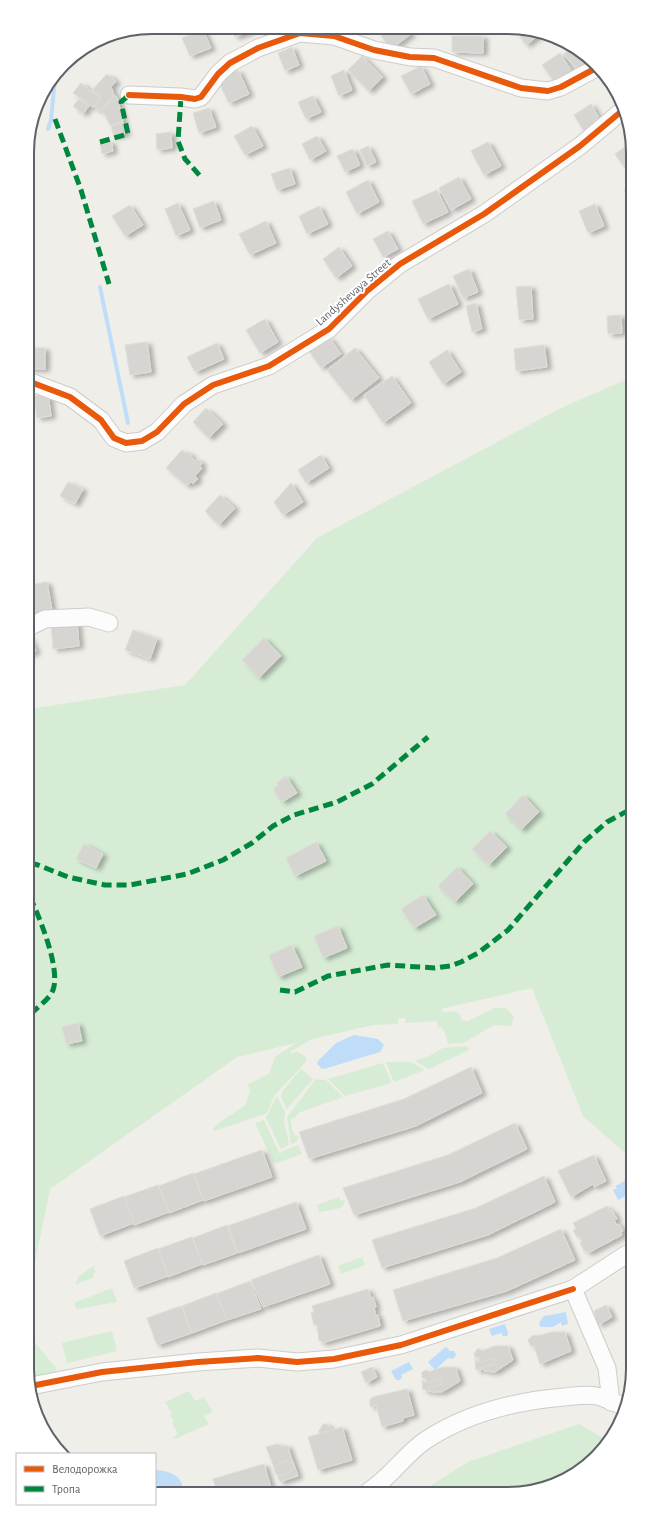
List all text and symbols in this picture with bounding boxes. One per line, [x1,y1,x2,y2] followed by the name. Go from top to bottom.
[313,256,394,328] street label: Landyshevaya Street
[16,1453,156,1505] legend
[52,1463,118,1475] text: Велодорожка
[52,1483,81,1495] text: Тропа

